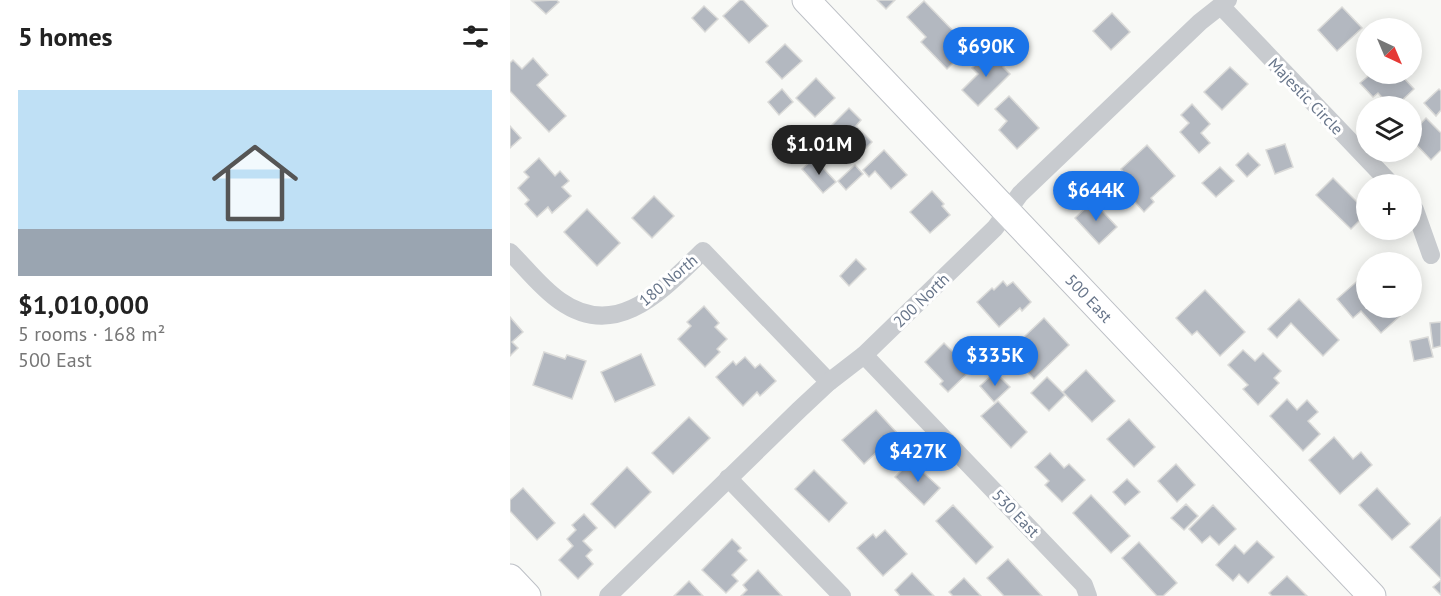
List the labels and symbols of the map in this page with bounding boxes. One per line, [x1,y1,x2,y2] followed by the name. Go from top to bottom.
[1356,18,1422,84] north arrow
[944,27,1028,78] pin: $690K
[1264,53,1348,139] street label: Majestic Circle
[770,125,868,176] pin: $1.01M
[1054,171,1138,222] pin: $644K
[635,250,701,310] street label: 180 North
[889,269,953,331] street label: 200 North
[1061,270,1117,327] street label: 500 East
[953,336,1037,387] pin: $335K
[876,432,960,483] pin: $427K
[988,485,1044,542] street label: 530 East

